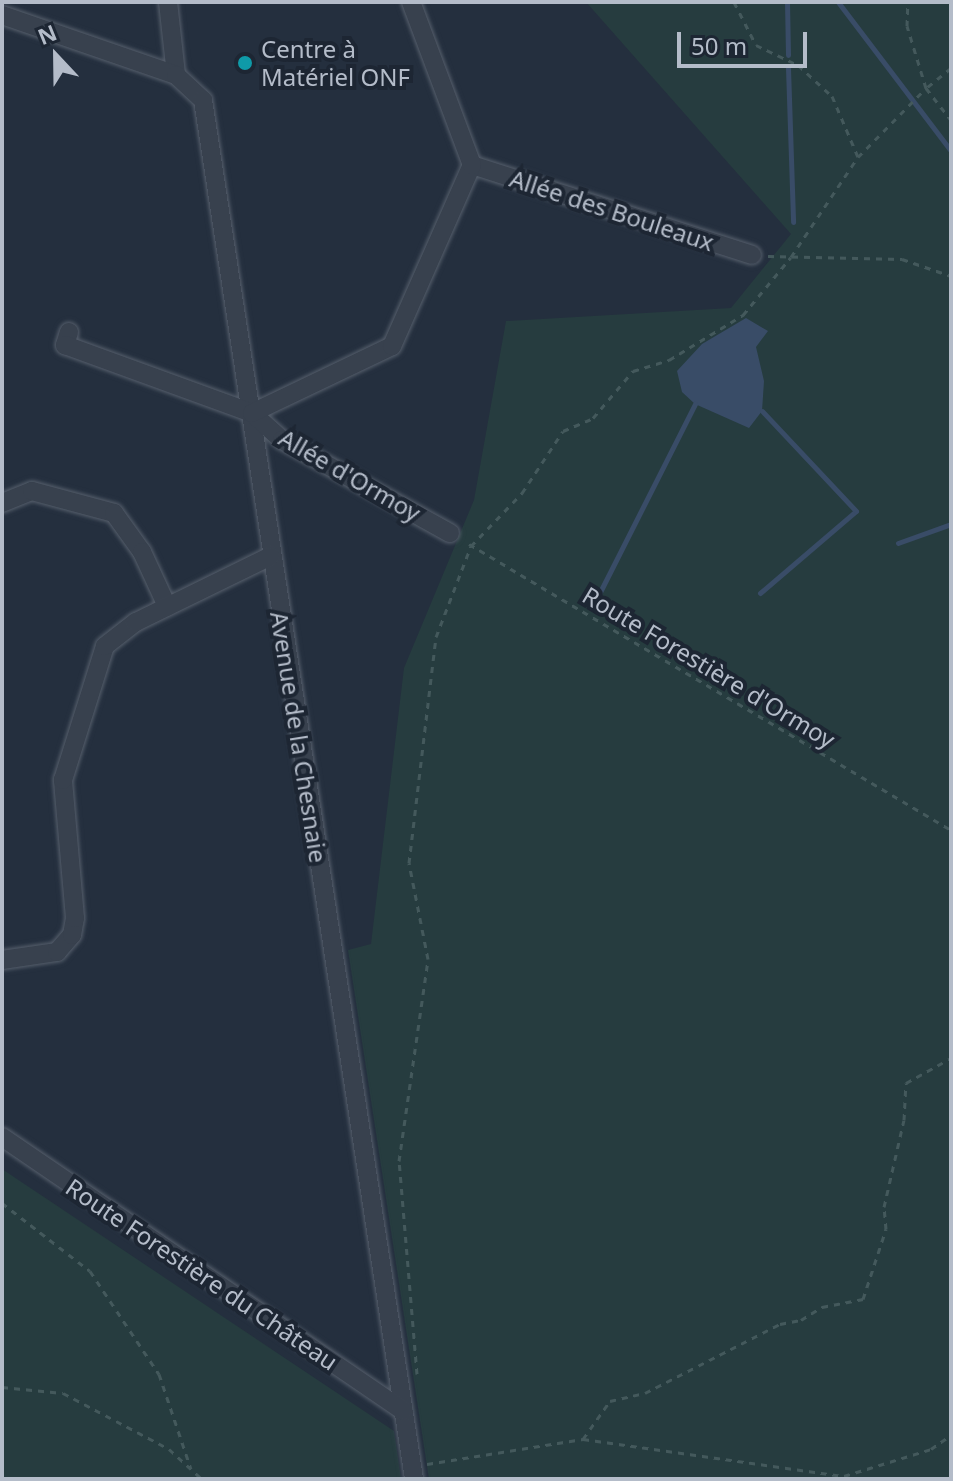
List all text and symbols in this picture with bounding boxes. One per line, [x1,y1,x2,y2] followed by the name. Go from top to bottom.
[16,16,96,96] north arrow
[33,16,61,51] text: N
[681,16,811,66] scale bar
[691,29,747,62] text: 50 m
[261,35,410,91] place label: Centre à Matériel ONF
[236,54,254,72] marker: Centre à Matériel ONF
[506,163,718,257] street label: Allée des Bouleaux
[274,423,426,527] street label: Allée d'Ormoy
[578,580,840,754] street label: Route Forestière d'Ormoy
[265,609,333,865] street label: Avenue de la Chesnaie
[61,1172,343,1376] street label: Route Forestière du Château

